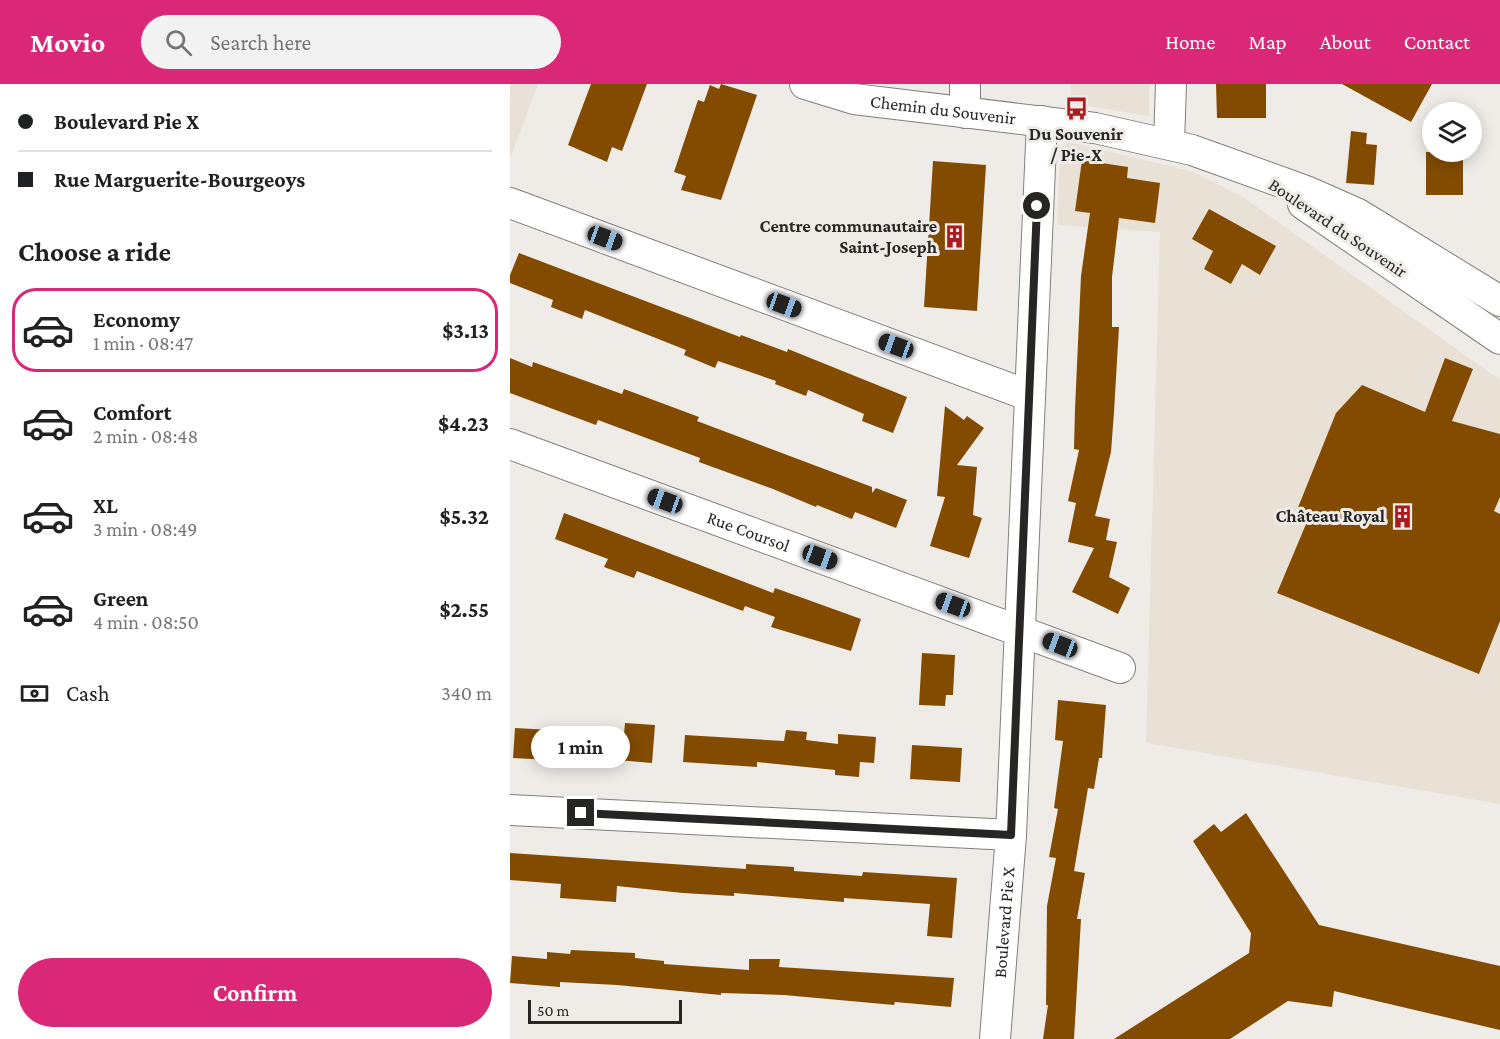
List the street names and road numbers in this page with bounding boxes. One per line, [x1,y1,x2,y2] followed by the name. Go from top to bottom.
[869,91,1018,128] street label: Chemin du Souvenir
[1265,174,1411,282] street label: Boulevard du Souvenir
[704,507,793,556] street label: Rue Coursol
[990,865,1019,979] street label: Boulevard Pie X

